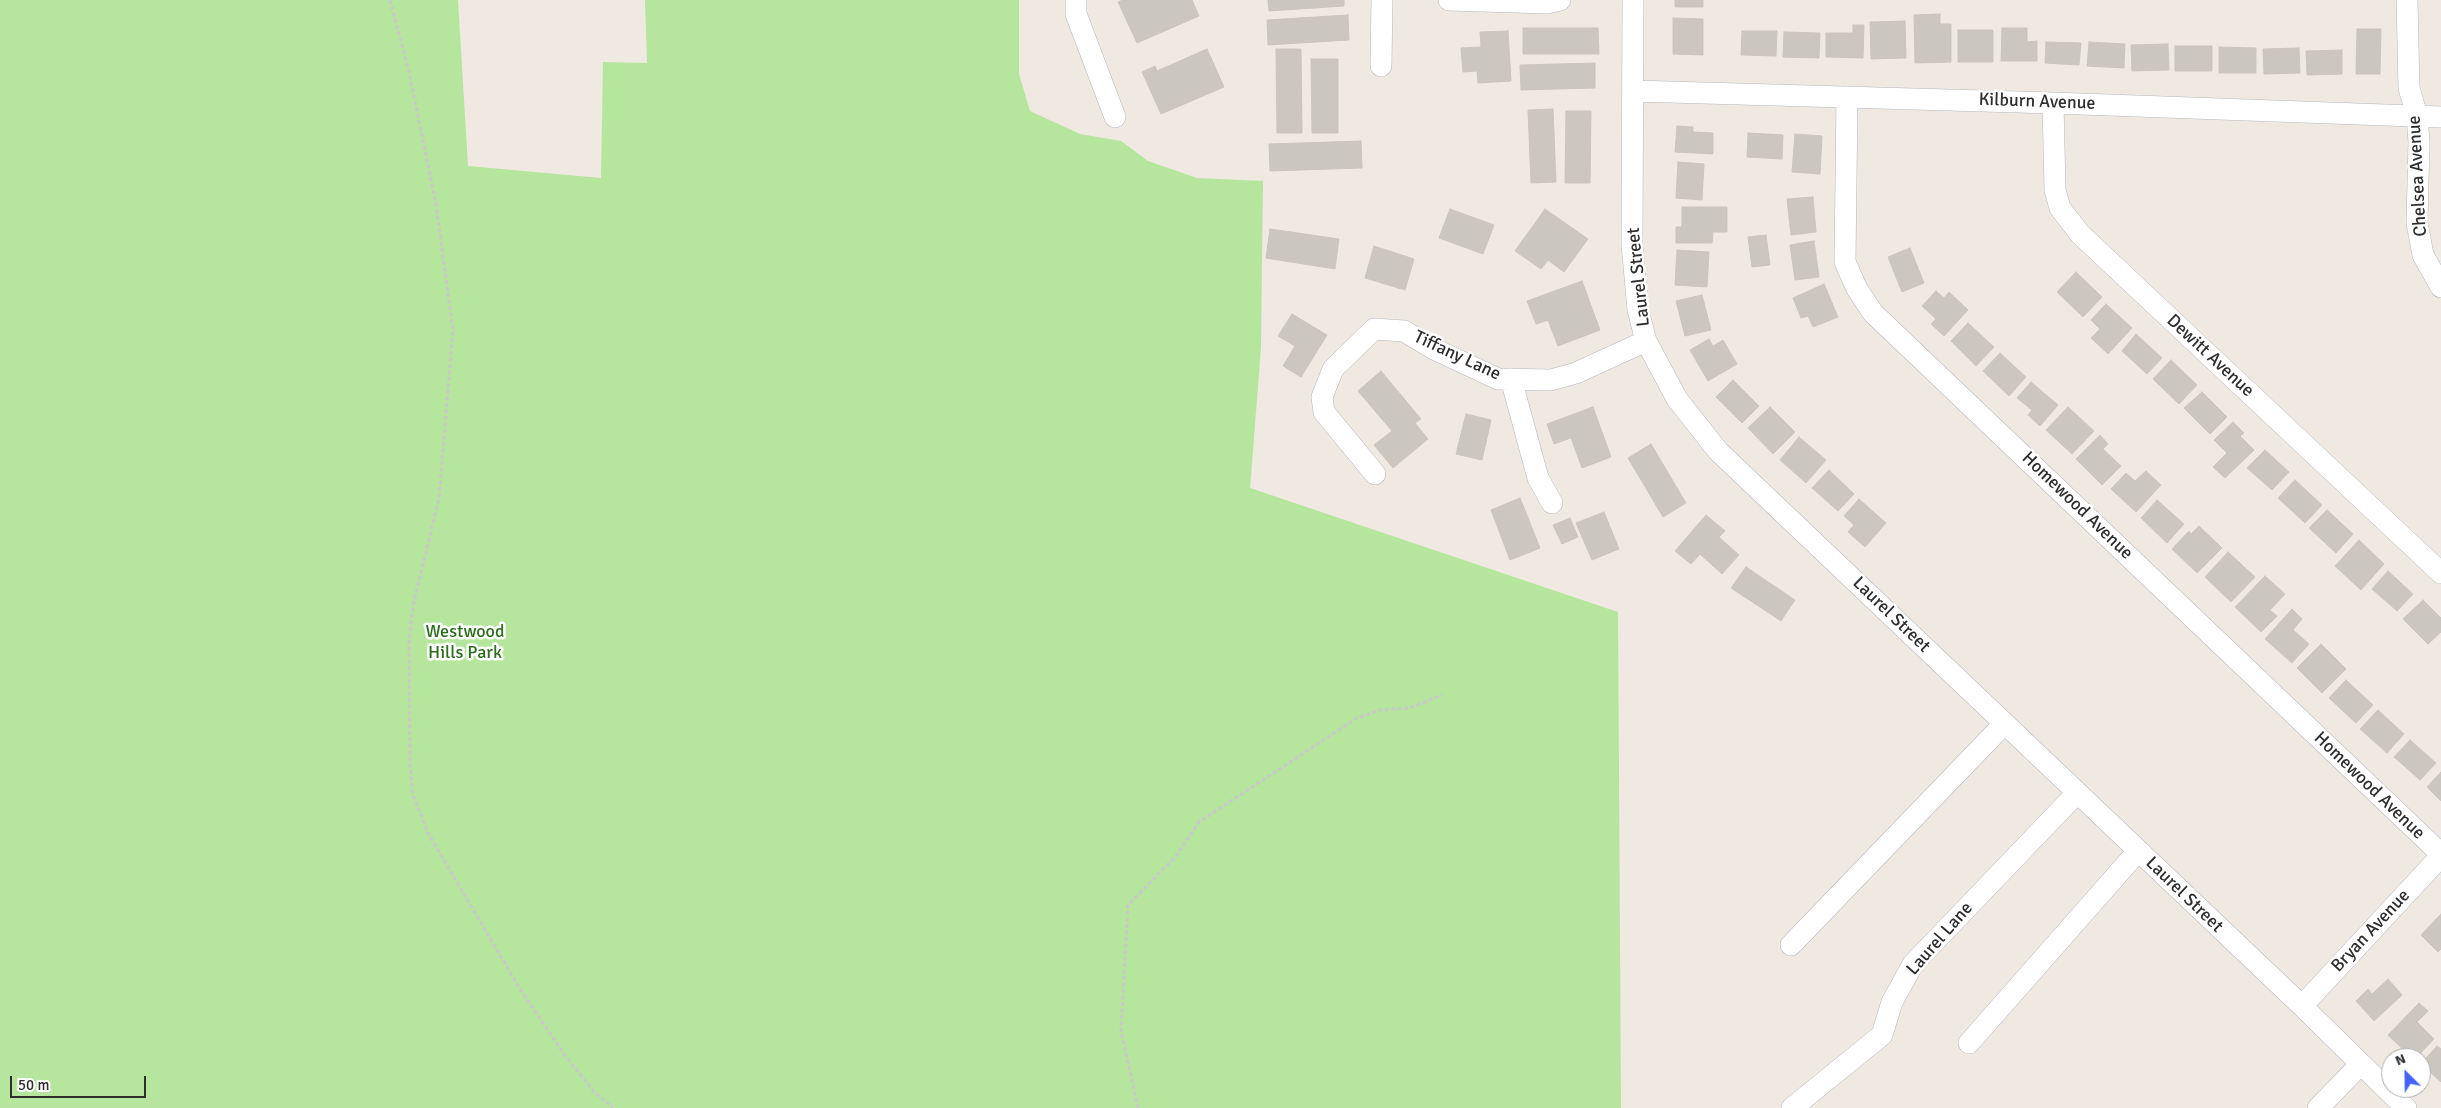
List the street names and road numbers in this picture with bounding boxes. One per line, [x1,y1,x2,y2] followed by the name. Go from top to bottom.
[1978,89,2096,115] street label: Kilburn Avenue
[2404,115,2432,237] street label: Chelsea Avenue
[1623,226,1655,328] street label: Laurel Street
[2162,310,2258,402] street label: Dewitt Avenue
[1410,326,1504,386] street label: Tiffany Lane
[2017,448,2137,564] street label: Homewood Avenue
[1848,573,1934,657] street label: Laurel Street
[2309,728,2429,844] street label: Homewood Avenue
[2141,853,2227,937] street label: Laurel Street
[2327,885,2415,977] street label: Bryan Avenue
[1902,898,1978,980] street label: Laurel Lane

